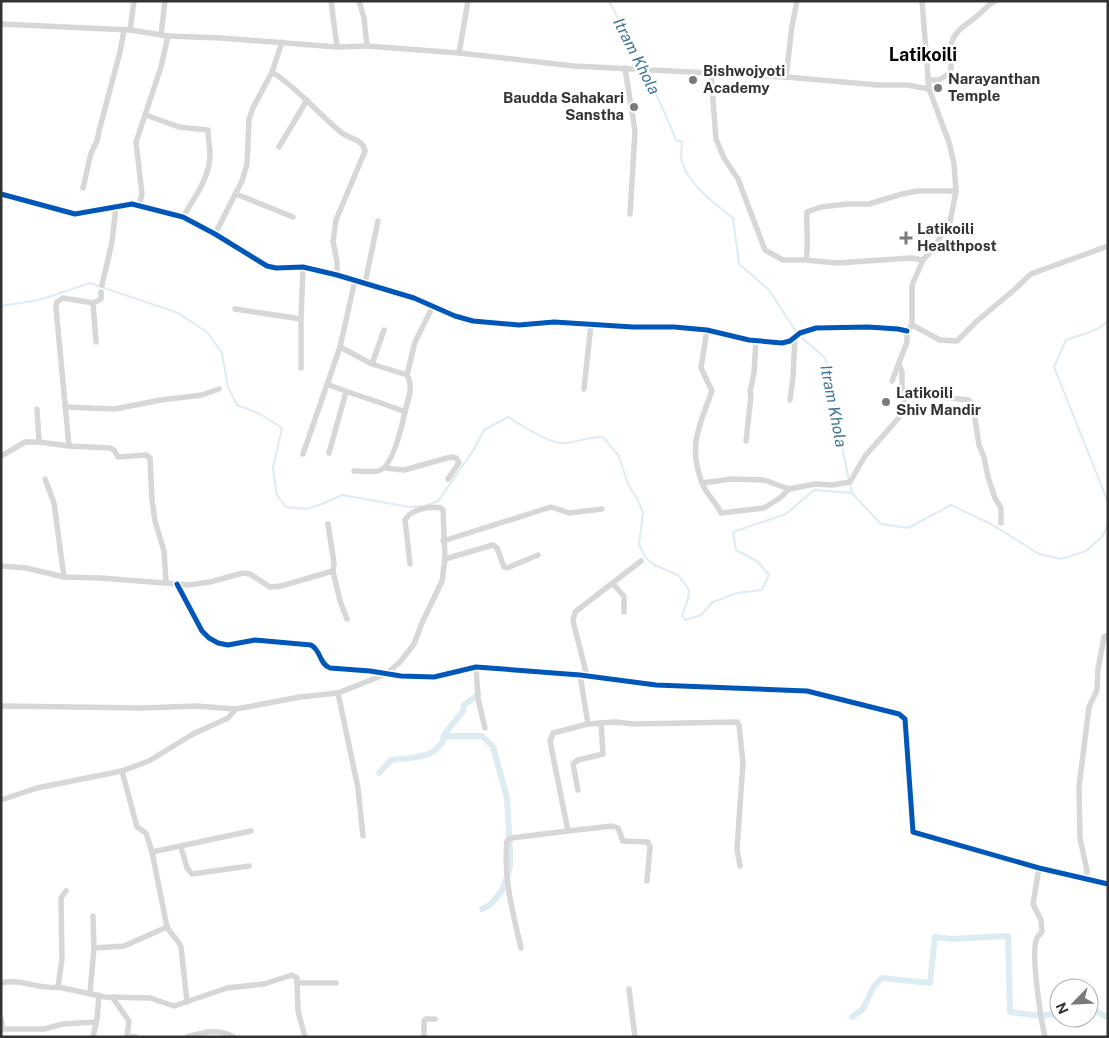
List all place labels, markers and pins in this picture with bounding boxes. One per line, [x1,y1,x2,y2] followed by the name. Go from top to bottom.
[703,62,785,96] place label: Bishwojyoti Academy
[948,70,1040,104] place label: Narayanthan Temple
[687,74,699,86] marker: Bishwojyoti Academy
[932,82,944,94] marker: Narayanthan Temple
[503,89,624,123] place label: Baudda Sahakari Sanstha
[628,101,640,113] marker: Baudda Sahakari Sanstha
[917,220,997,254] place label: Latikoili Healthpost
[899,231,913,245] marker: Latikoili Healthpost
[896,384,981,418] place label: Latikoili Shiv Mandir
[880,396,892,408] marker: Latikoili Shiv Mandir

